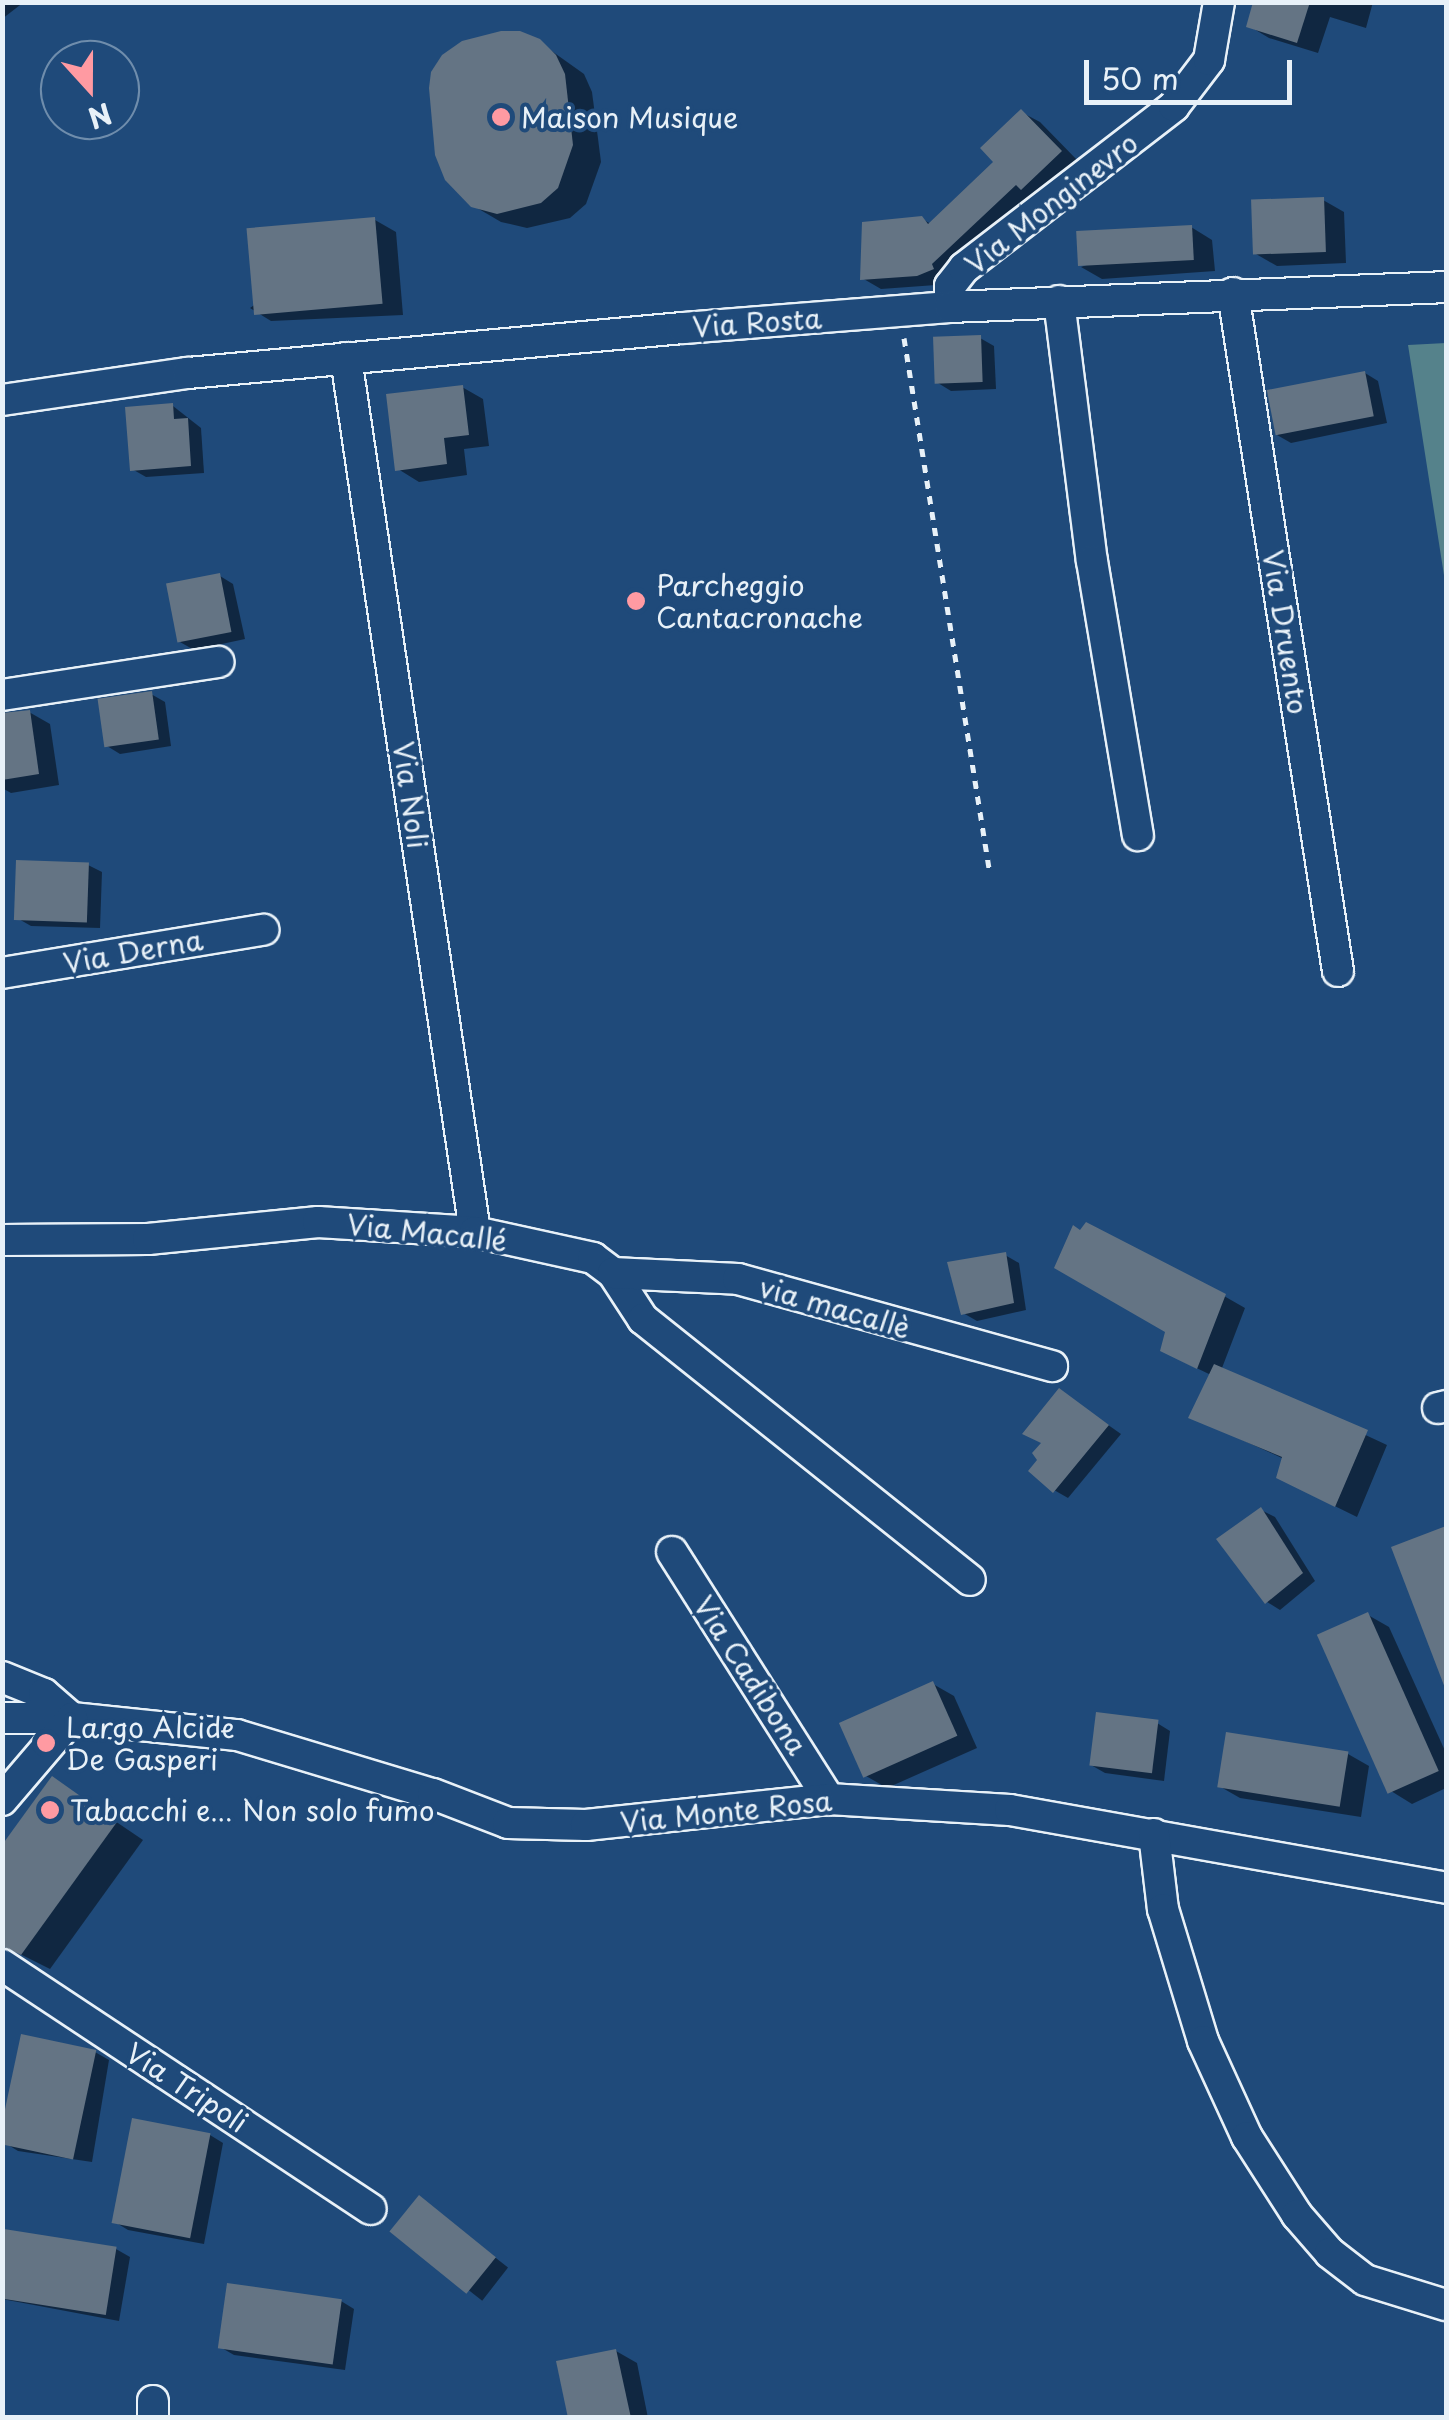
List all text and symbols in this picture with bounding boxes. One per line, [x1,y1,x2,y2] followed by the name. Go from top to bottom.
[40,40,140,140] north arrow
[1089,40,1296,102] scale bar
[1101,55,1179,100] text: 50 m
[82,93,118,141] text: N
[521,100,738,134] place label: Maison Musique
[490,106,512,128] marker: Maison Musique
[959,126,1143,280] street label: Via Monginevro
[692,301,822,343] street label: Via Rosta
[1256,548,1316,716] street label: Via Druento
[656,568,863,634] place label: Parcheggio Cantacronache
[625,590,647,612] marker: Parcheggio Cantacronache
[387,739,435,851] street label: Via Noli
[61,922,205,980] street label: Via Derna
[346,1207,508,1257] street label: Via Macallé
[756,1270,914,1344] street label: via macallè
[687,1590,815,1760] street label: Via Cadibona
[66,1710,236,1776] place label: Largo Alcide De Gasperi
[35,1732,57,1754] marker: Largo Alcide De Gasperi
[619,1783,833,1839] street label: Via Monte Rosa
[70,1793,437,1827] place label: Tabacchi e... Non solo fumo
[39,1799,61,1821] marker: Tabacchi e... Non solo fumo
[120,2035,254,2139] street label: Via Tripoli

